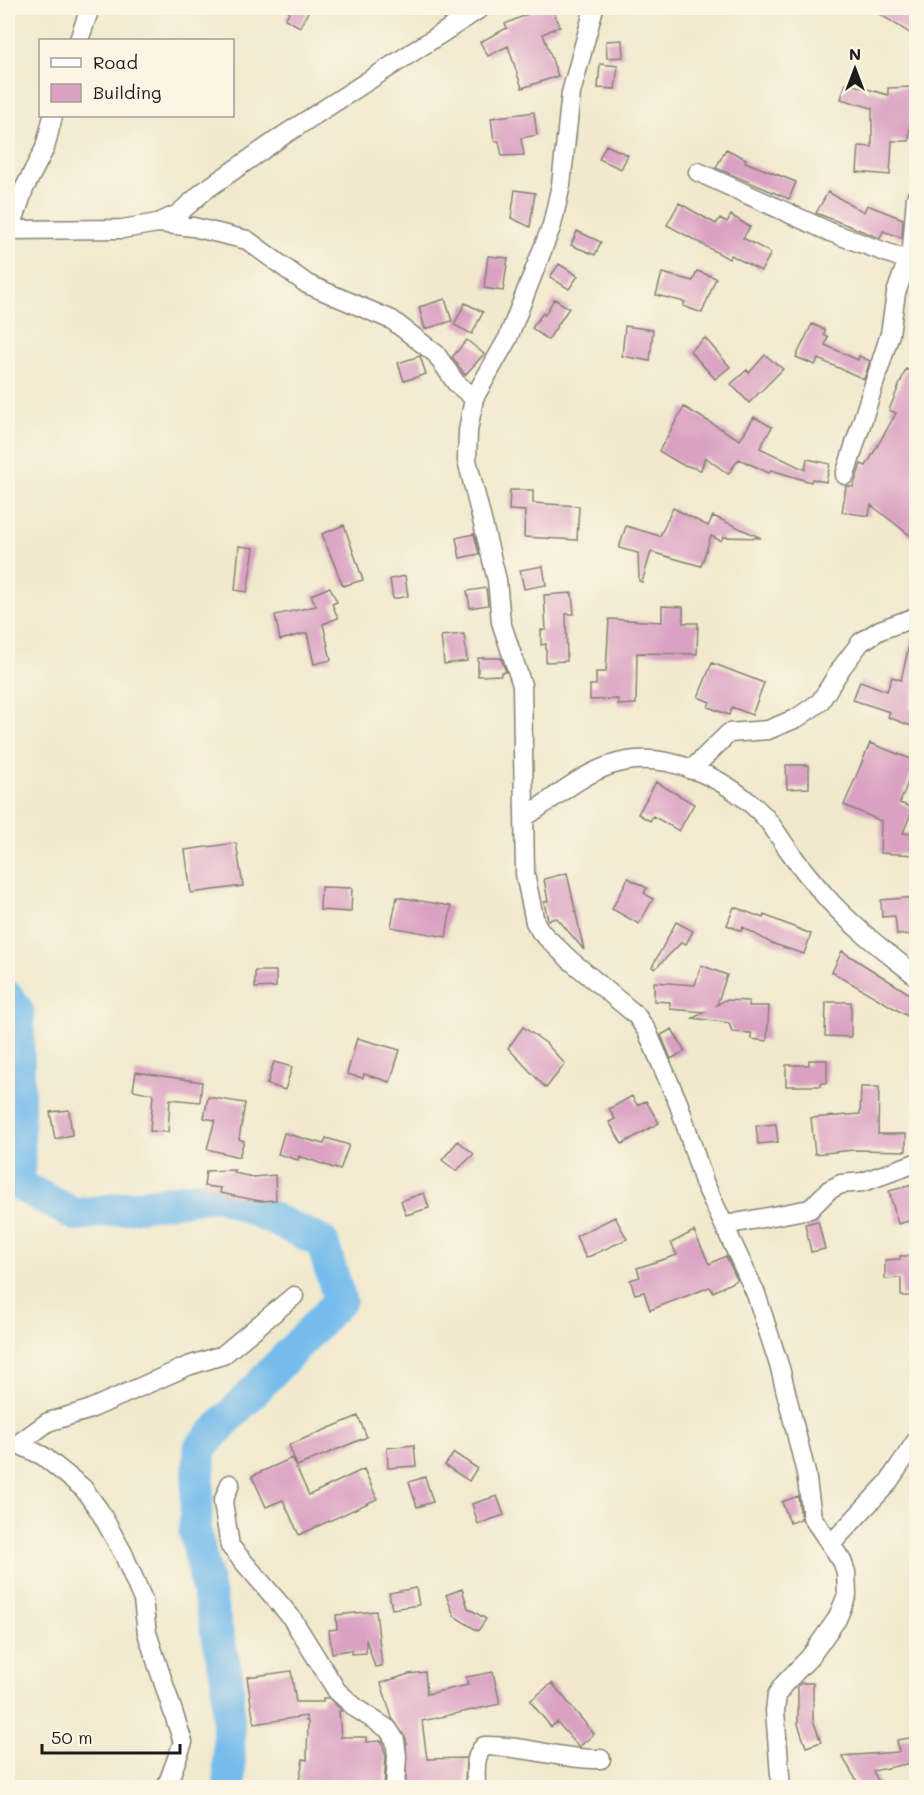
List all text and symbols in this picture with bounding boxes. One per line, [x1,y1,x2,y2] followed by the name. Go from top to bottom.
[39,39,234,117] legend
[825,39,885,99] north arrow
[849,43,861,64] text: N
[93,50,138,74] text: Road
[93,80,161,104] text: Building
[42,1717,180,1755] scale bar
[51,1725,93,1749] text: 50 m

